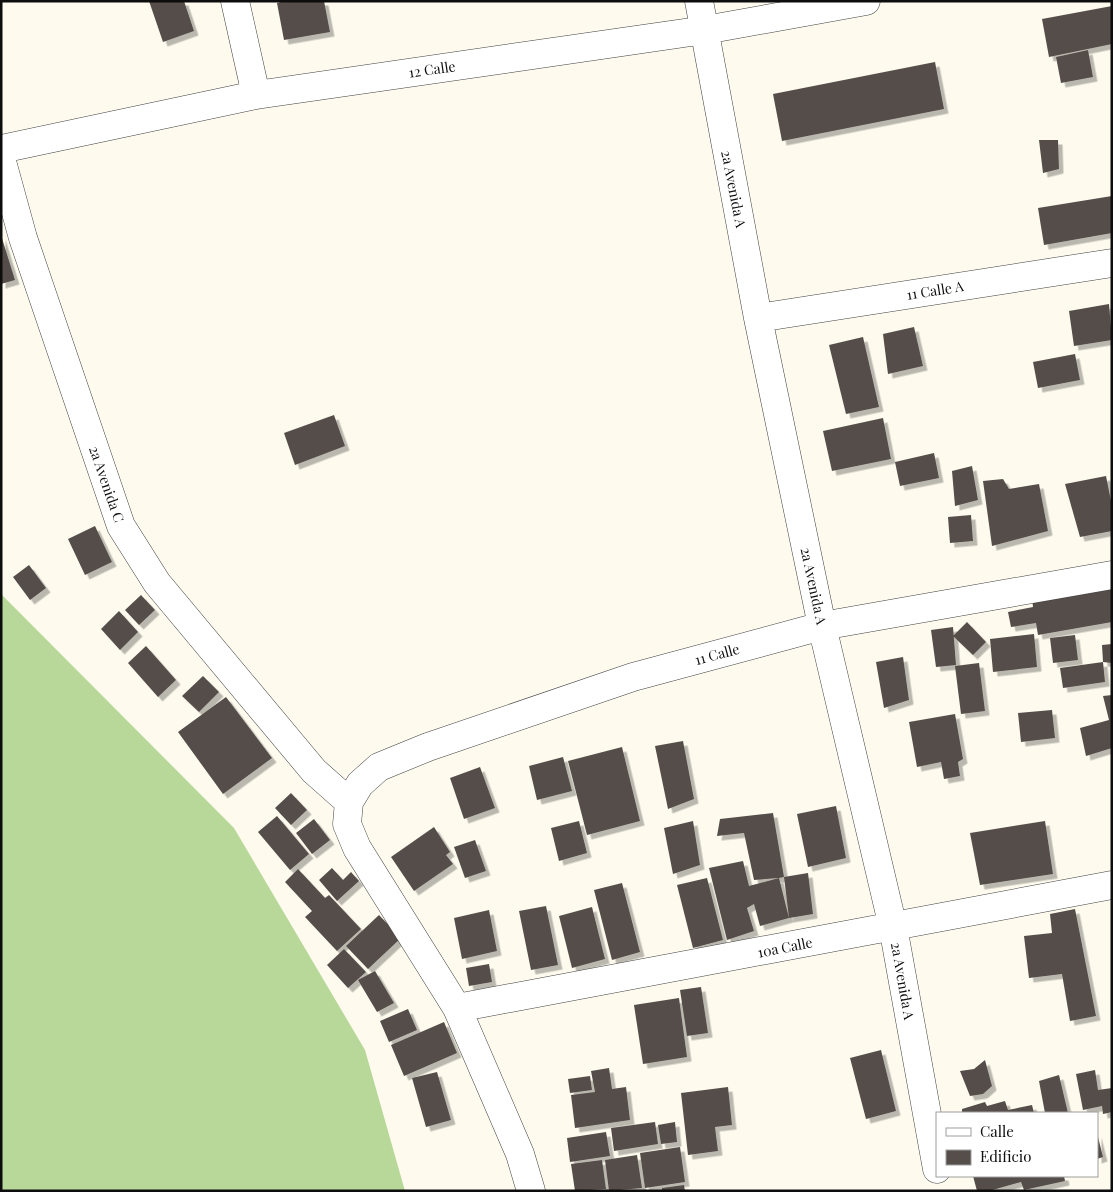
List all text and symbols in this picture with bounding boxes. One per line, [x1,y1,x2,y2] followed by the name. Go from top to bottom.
[407,56,457,82] street label: 12 Calle
[717,149,751,229] street label: 2a Avenida A
[905,276,965,304] street label: 11 Calle A
[85,443,129,525] street label: 2a Avenida C
[797,546,831,626] street label: 2a Avenida A
[693,639,741,669] street label: 11 Calle
[756,932,814,962] street label: 10a Calle
[887,941,919,1021] street label: 2a Avenida A
[936,1112,1098,1177] legend
[980,1121,1014,1141] text: Calle
[980,1146,1031,1166] text: Edificio

